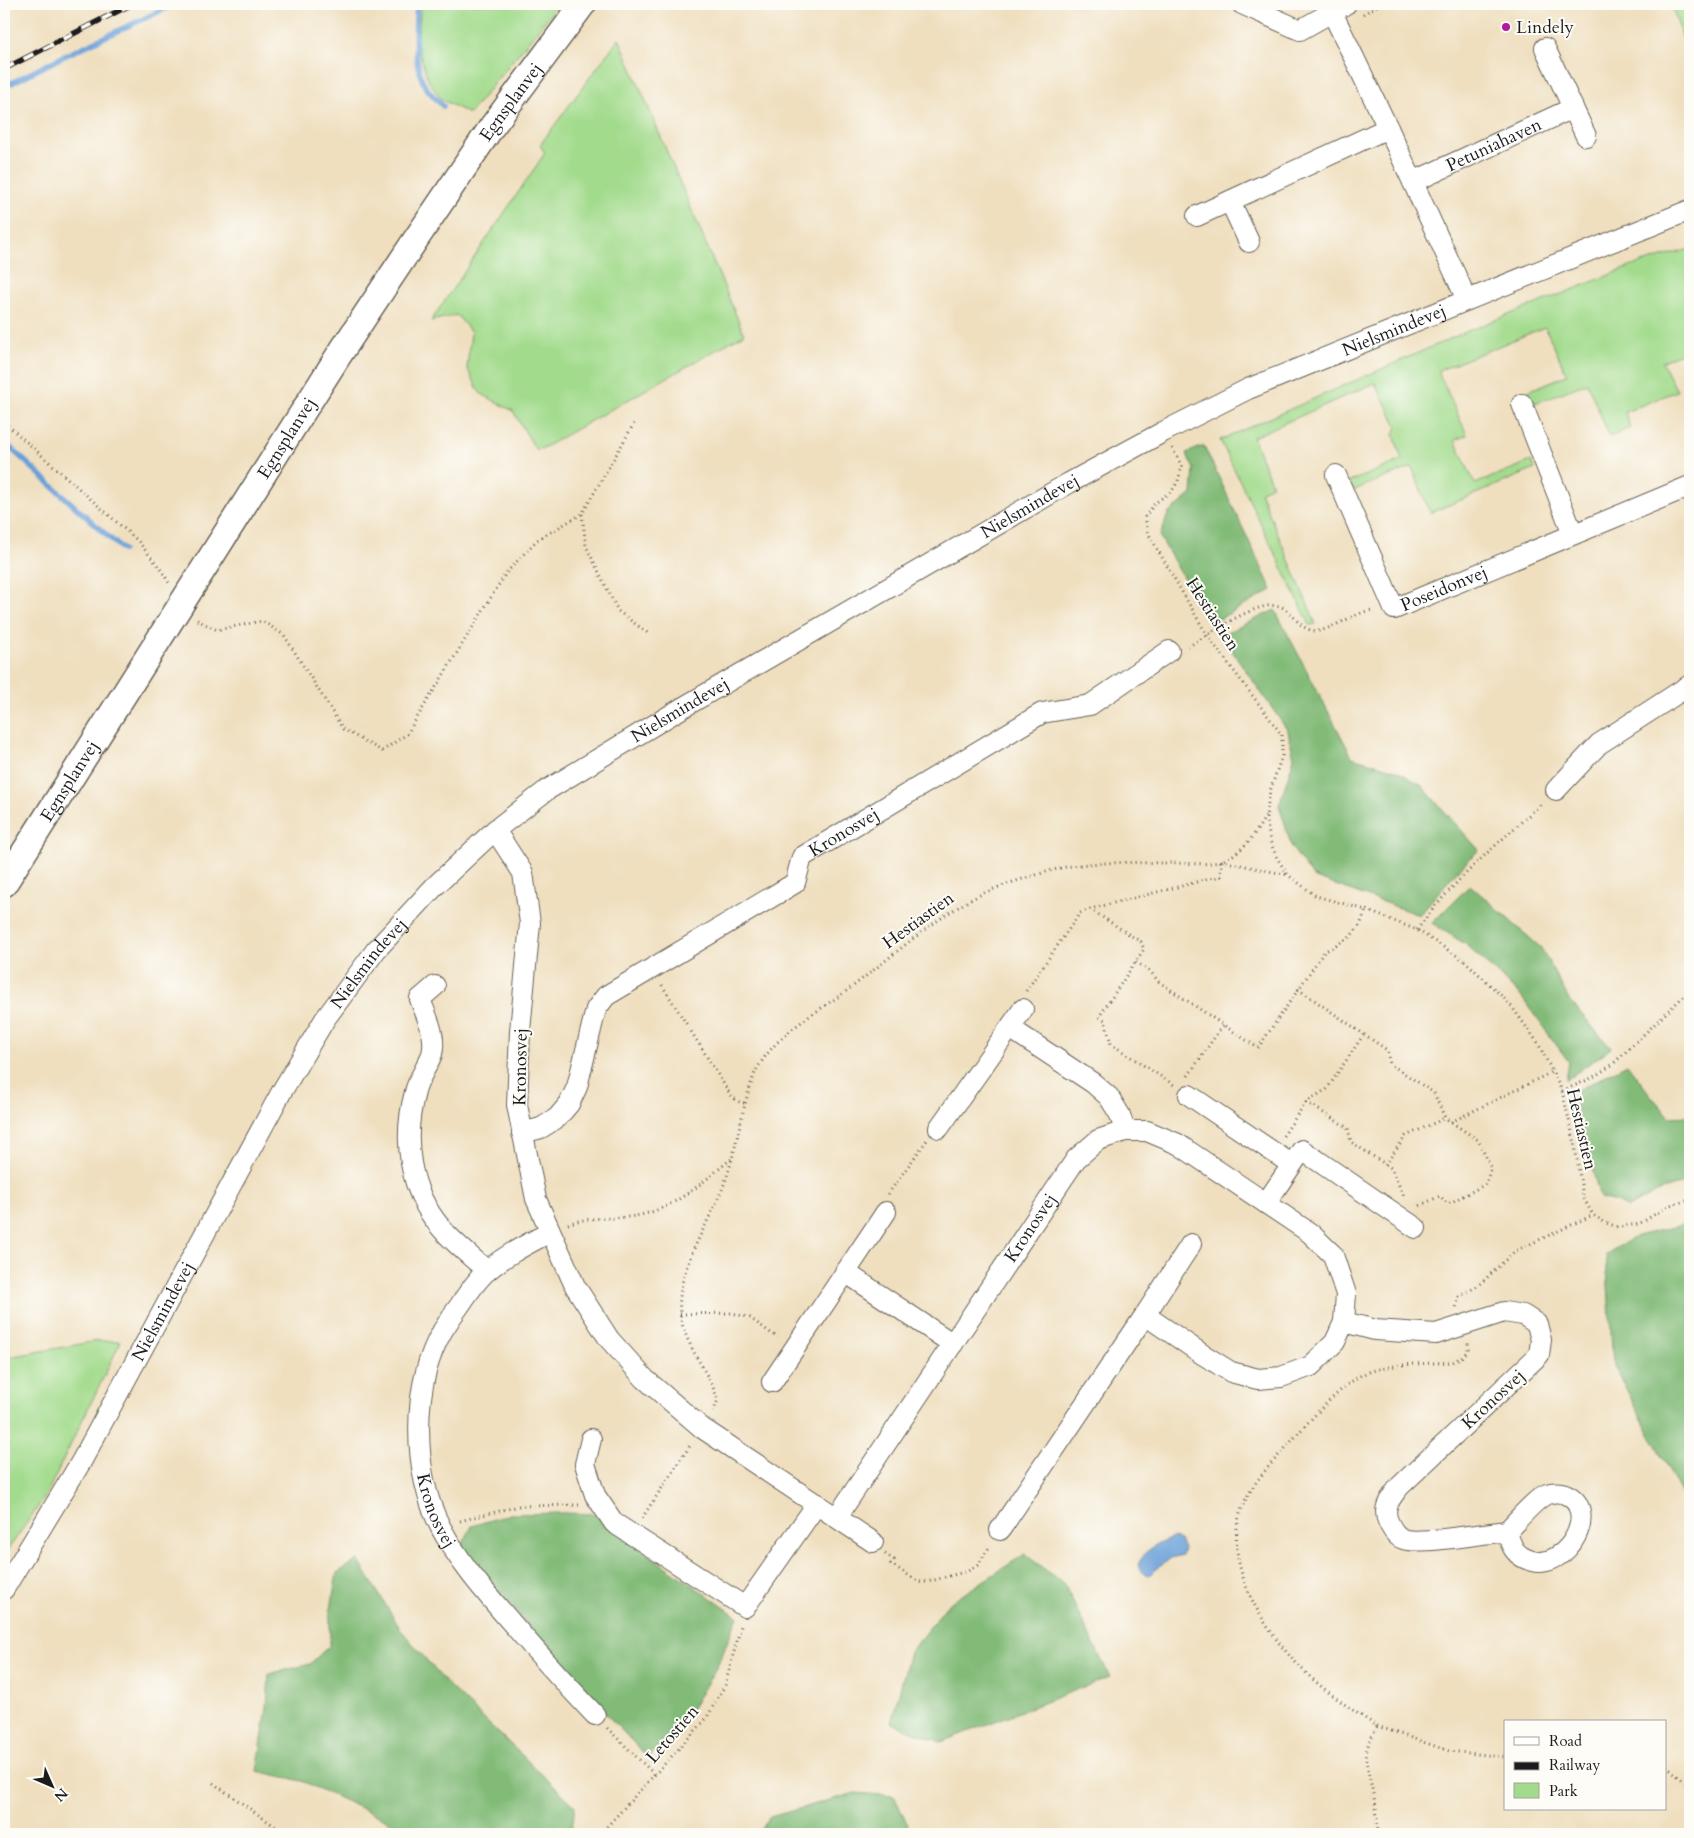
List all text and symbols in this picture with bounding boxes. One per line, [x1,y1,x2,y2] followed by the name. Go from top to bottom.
[1516,15,1575,40] place label: Lindely
[1500,21,1512,33] marker: Lindely
[474,58,548,146] street label: Egnsplanvej
[1442,112,1547,178] street label: Petuniahaven
[1338,298,1450,363] street label: Nielsmindevej
[252,393,322,484] street label: Egnsplanvej
[976,468,1084,545] street label: Nielsmindevej
[1397,560,1491,618] street label: Poseidonvej
[1180,573,1246,657] street label: Hestiastien
[626,671,734,749] street label: Nielsmindevej
[35,736,105,827] street label: Egnsplanvej
[804,802,884,863] street label: Kronosvej
[877,885,960,955] street label: Hestiastien
[325,913,413,1014] street label: Nielsmindevej
[507,1028,534,1106] street label: Kronosvej
[1560,1086,1603,1173] street label: Hestiastien
[999,1188,1063,1267] street label: Kronosvej
[126,1257,200,1366] street label: Nielsmindevej
[1456,1364,1530,1435] street label: Kronosvej
[410,1471,462,1553] street label: Kronosvej
[640,1699,705,1769] street label: Letostien
[1504,1720,1666,1810] legend
[1549,1731,1582,1751] text: Road
[1549,1755,1600,1775] text: Railway
[28,1760,78,1810] north arrow
[1549,1781,1578,1801] text: Park
[50,1784,72,1806] text: N

